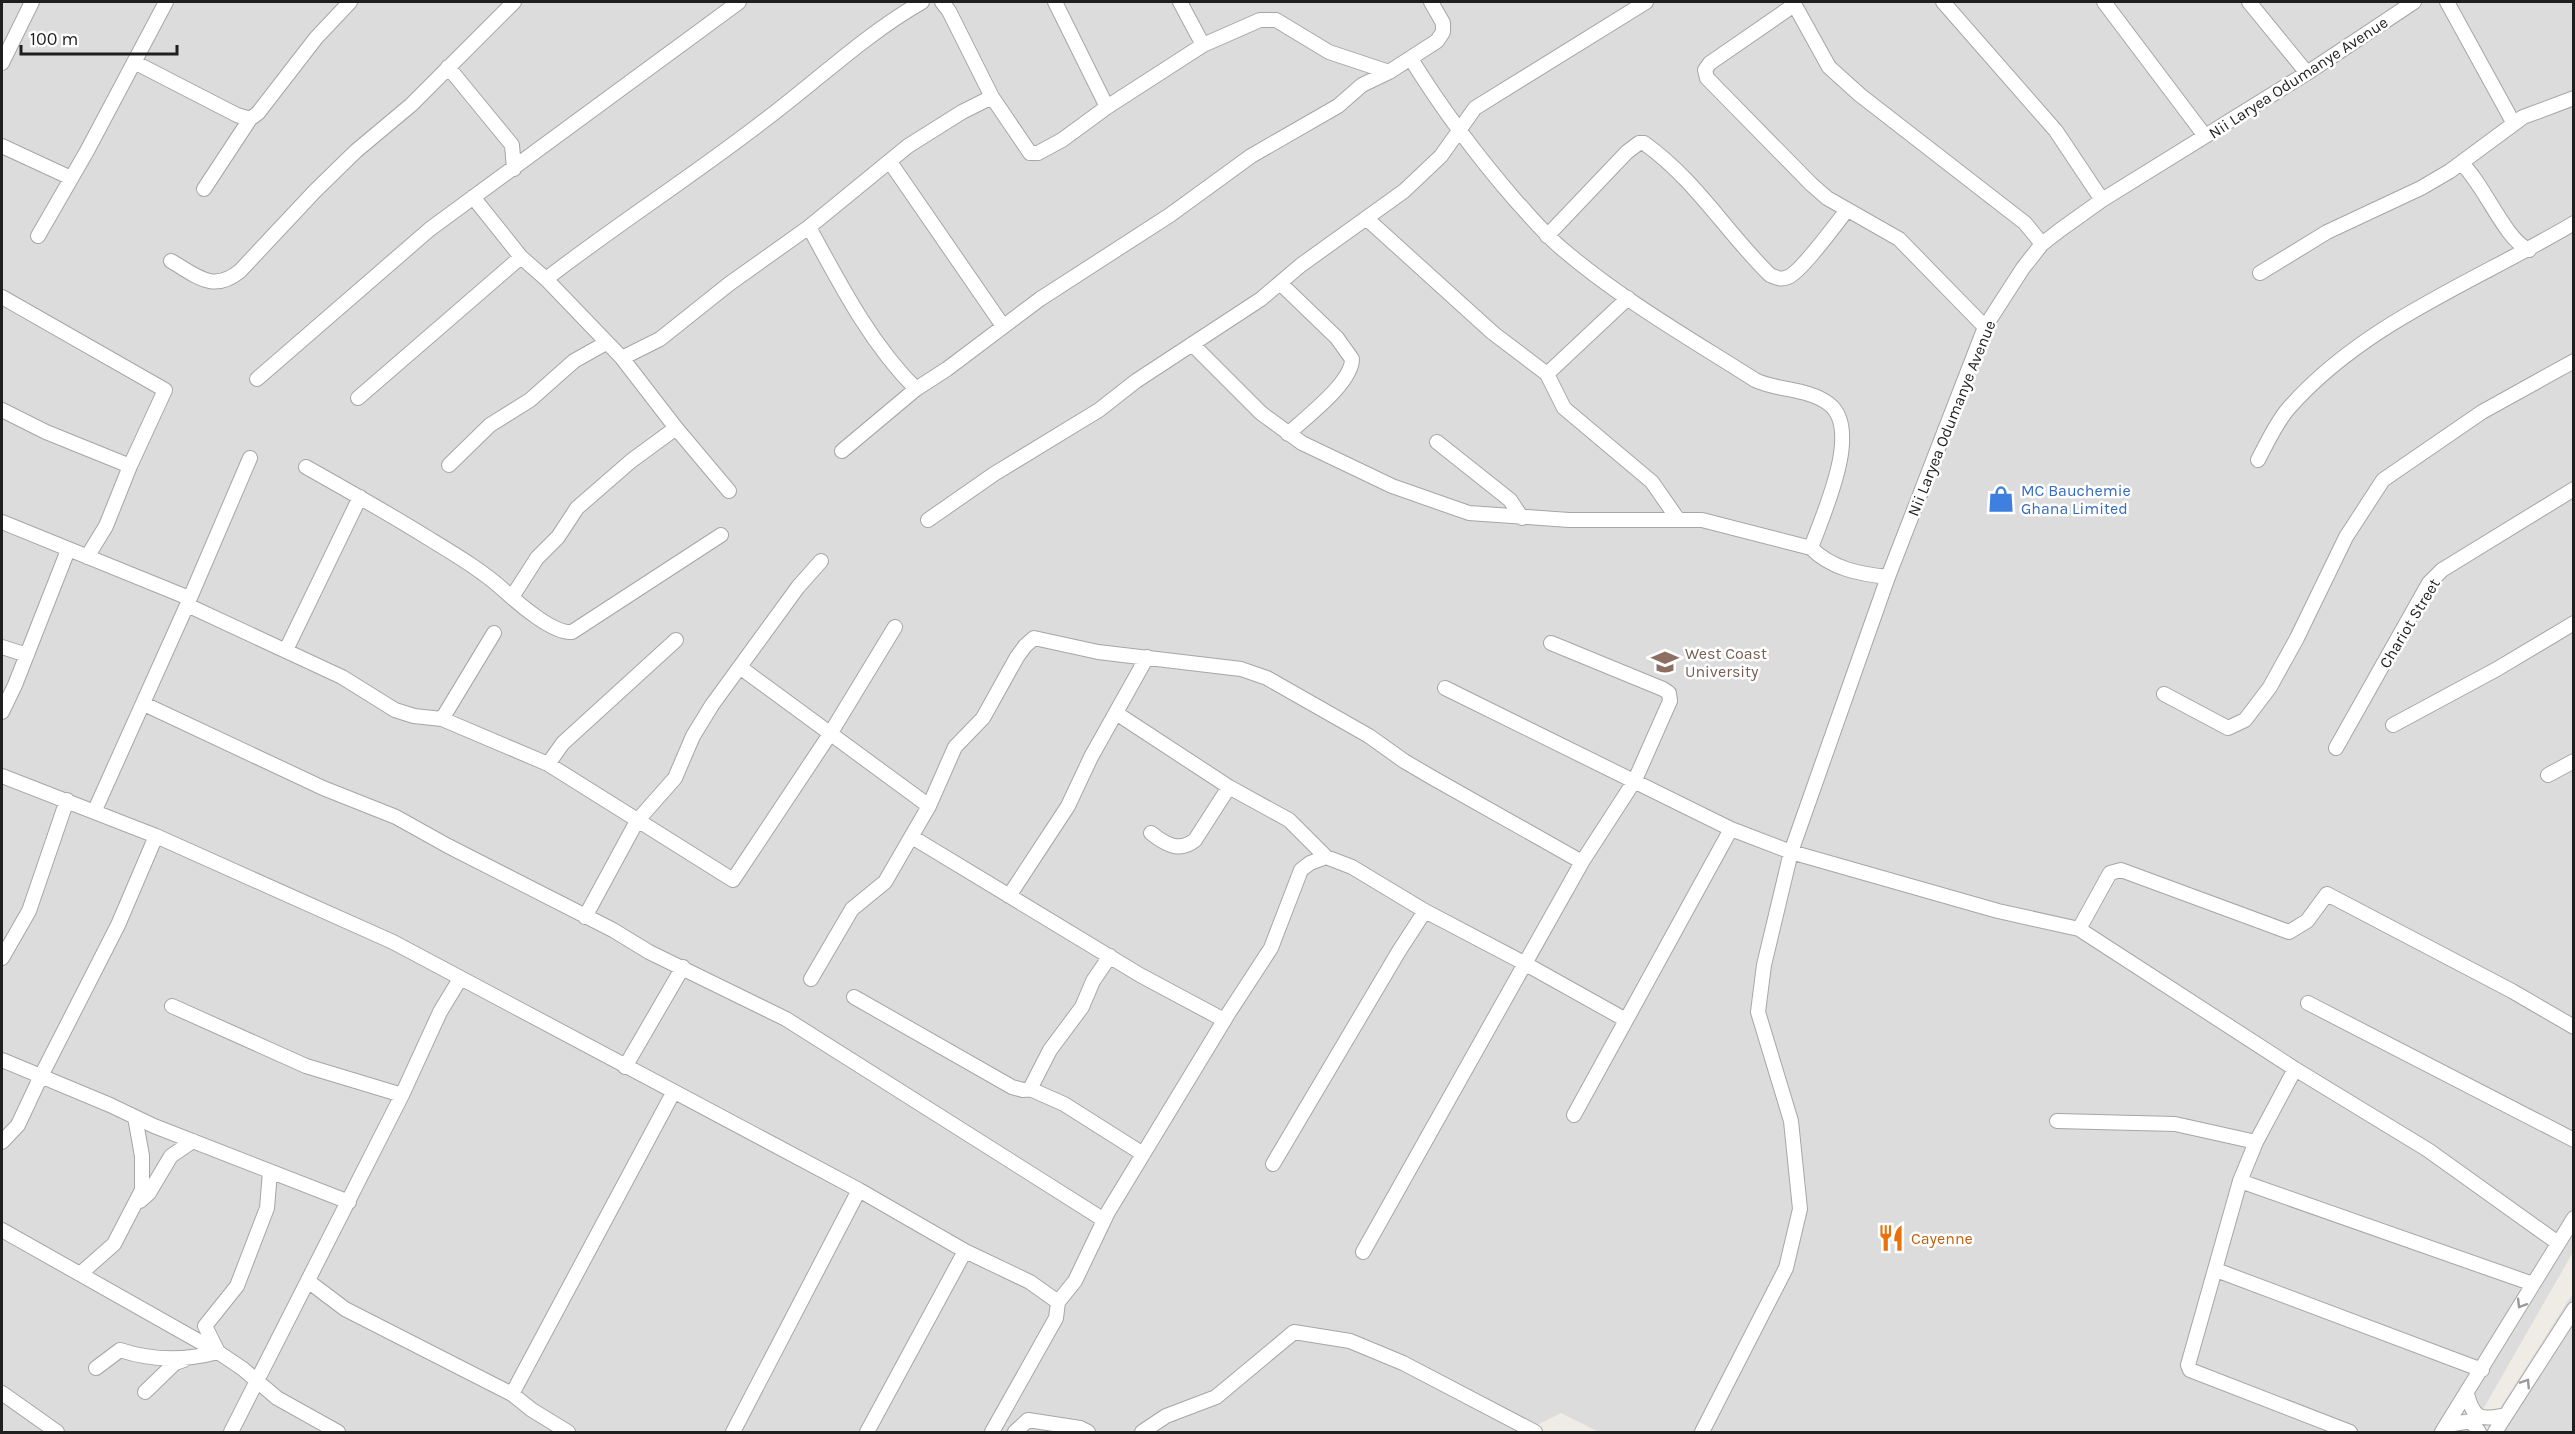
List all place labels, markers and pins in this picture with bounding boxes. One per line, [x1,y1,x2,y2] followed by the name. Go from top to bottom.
[2021,481,2131,518] place label: MC Bauchemie Ghana Limited
[1986,484,2016,514] shop icon: MC Bauchemie Ghana Limited
[1685,644,1767,681] place label: West Coast University
[1650,647,1680,677] school or university icon: West Coast University
[1876,1223,1906,1253] restaurant icon: Cayenne
[1911,1229,1973,1248] place label: Cayenne

